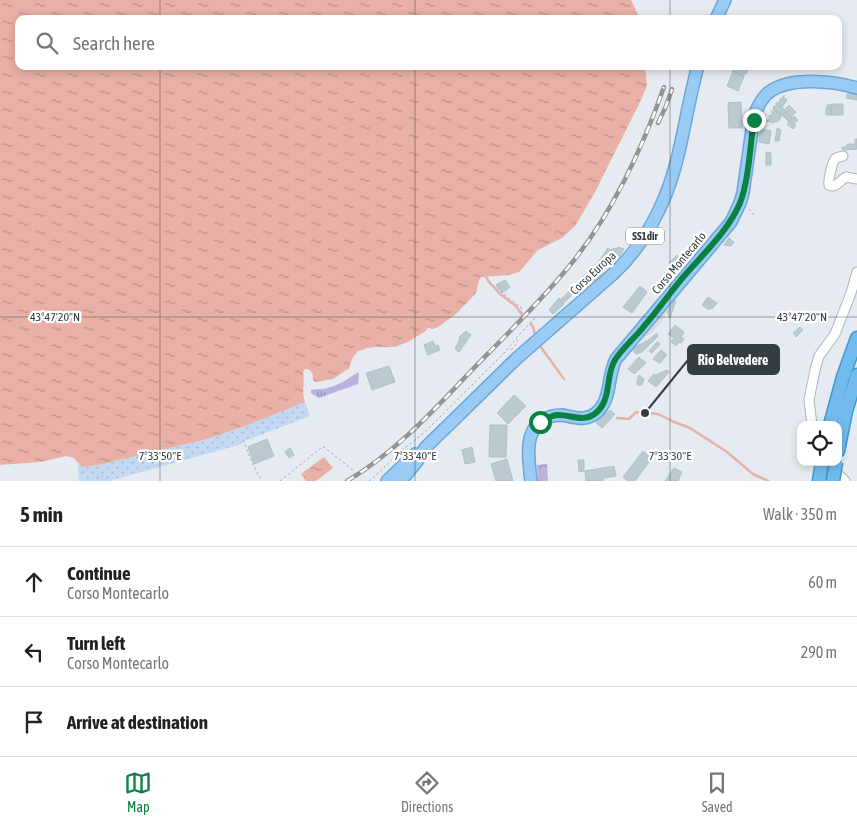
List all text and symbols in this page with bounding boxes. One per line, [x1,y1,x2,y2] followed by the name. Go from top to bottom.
[15,15,842,70] search box
[33,29,61,57] icon: search
[73,32,155,54] text: Search here
[743,109,766,132] route end
[626,228,664,245] road number: SS1dir
[649,229,709,297] street label: Corso Montecarlo
[567,248,619,298] street label: Corso Europa
[30,310,80,324] text: 43°47'20"N
[777,310,827,324] text: 43°47'20"N
[688,345,779,374] callout: Rio Belvedere
[698,352,768,368] text: Rio Belvedere
[529,411,552,434] route start
[797,421,842,466] map controls
[797,421,842,466] button: locate
[139,449,181,463] text: 7°33'50"E
[394,449,436,463] text: 7°33'40"E
[649,449,691,463] text: 7°33'30"E
[20,502,63,526] text: 5 min
[763,505,837,523] text: Walk · 350 m
[67,562,131,584] text: Continue
[20,568,48,596] icon: ahead
[808,573,837,591] text: 60 m
[67,584,169,602] text: Corso Montecarlo
[67,632,125,654] text: Turn left
[20,638,48,666] icon: left
[801,643,837,661] text: 290 m
[67,654,169,672] text: Corso Montecarlo
[20,708,48,736] icon: arrive
[67,711,208,733] text: Arrive at destination
[124,769,152,815] tab: Map
[401,769,453,815] tab: Directions
[702,769,733,815] tab: Saved

